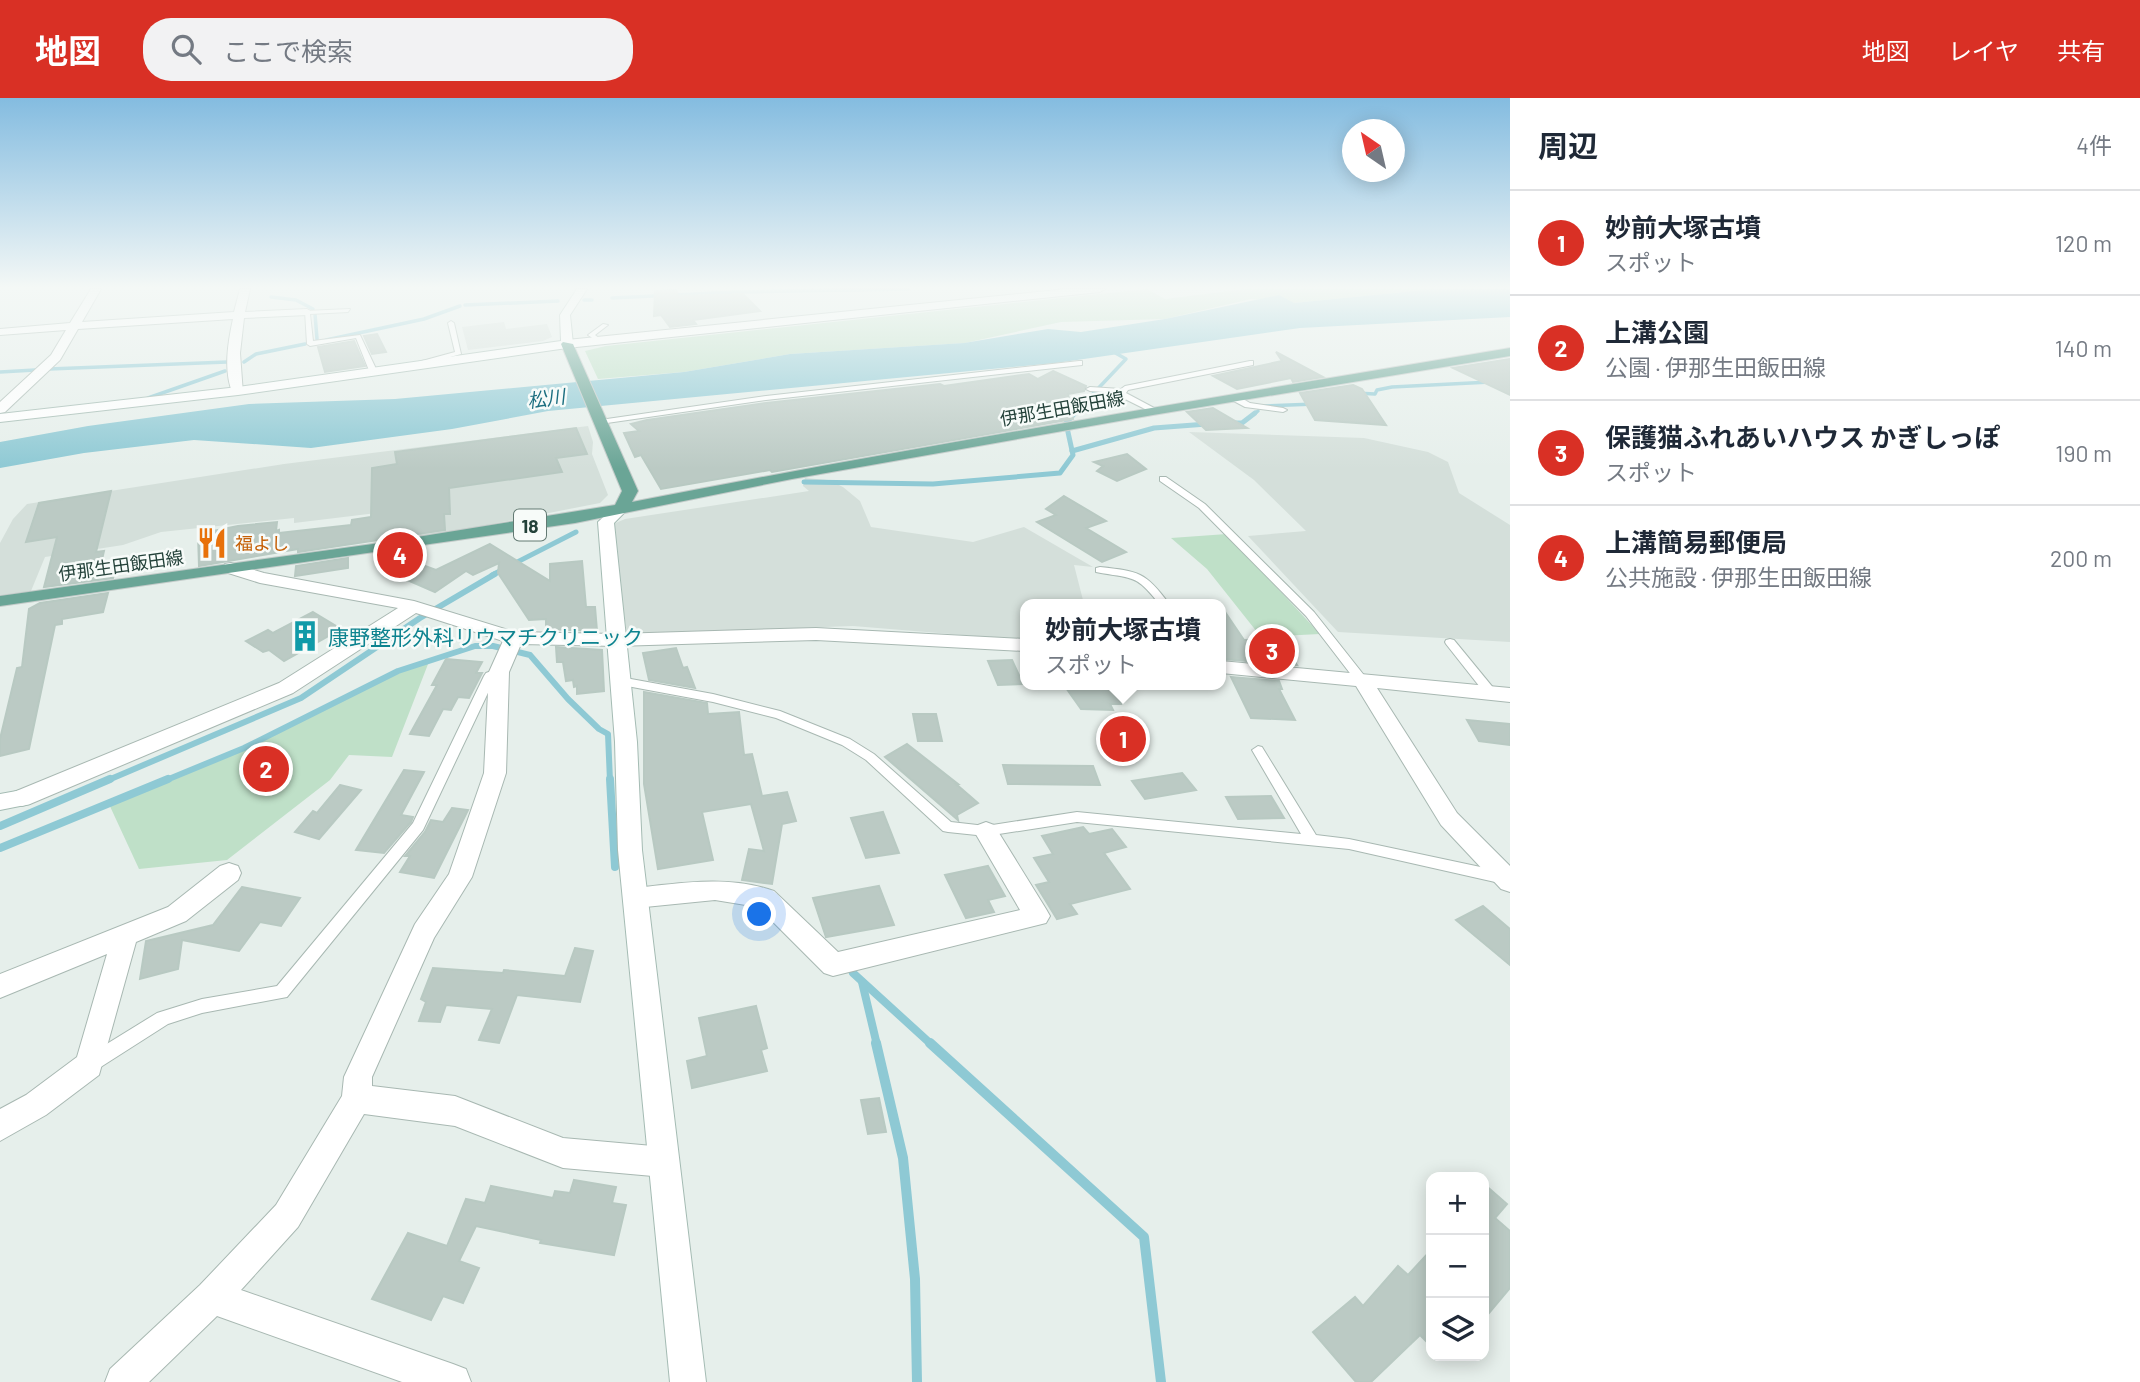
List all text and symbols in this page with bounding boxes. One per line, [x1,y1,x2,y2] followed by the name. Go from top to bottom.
[143,18,633,81] search box
[35,30,101,70] text: 地図
[167,30,205,68] icon: search
[223,35,353,66] text: ここで検索
[1862,36,1910,65] text: 地図
[1948,36,2019,65] text: レイヤ
[2057,36,2105,65] text: 共有
[1342,119,1405,182] north arrow
[1538,127,1598,163] text: 周辺
[2076,131,2112,159] text: 4件
[1605,211,1761,242] text: 妙前大塚古墳
[1557,229,1565,257] text: 1
[2055,229,2112,257] text: 120 m
[1605,248,1697,276] text: スポット
[1605,316,1709,347] text: 上溝公園
[1555,334,1567,362] text: 2
[2055,334,2112,362] text: 140 m
[1605,353,1826,381] text: 公園 · 伊那生田飯田線
[526,384,568,412] water label: 松川
[998,386,1126,430] street label: 伊那生田飯田線
[1605,421,2000,452] text: 保護猫ふれあいハウス かぎしっぽ
[1555,439,1567,467] text: 3
[2055,439,2112,467] text: 190 m
[1605,458,1697,486] text: スポット
[514,510,546,540] road number: 18
[195,526,229,560] restaurant icon: 福よし
[1605,526,1787,557] text: 上溝簡易郵便局
[377,529,423,581] pin: 4
[235,532,289,554] place label: 福よし
[1554,544,1568,572] text: 4
[2050,544,2112,572] text: 200 m
[57,545,185,585] street label: 伊那生田飯田線
[1605,563,1872,591] text: 公共施設 · 伊那生田飯田線
[1020,599,1226,690] popup
[1045,613,1201,644] text: 妙前大塚古墳
[288,619,322,653] building icon: 康野整形外科リウマチクリニック
[328,624,643,649] place label: 康野整形外科リウマチクリニック
[1249,625,1295,677] pin: 3
[1045,650,1137,678] text: スポット
[1100,713,1146,765] pin: 1
[243,743,289,795] pin: 2
[742,897,776,931] your location
[1426,1172,1489,1361] map controls
[1426,1172,1489,1235] button: +
[1426,1235,1489,1298] button: −
[1426,1298,1489,1361] button: layers

